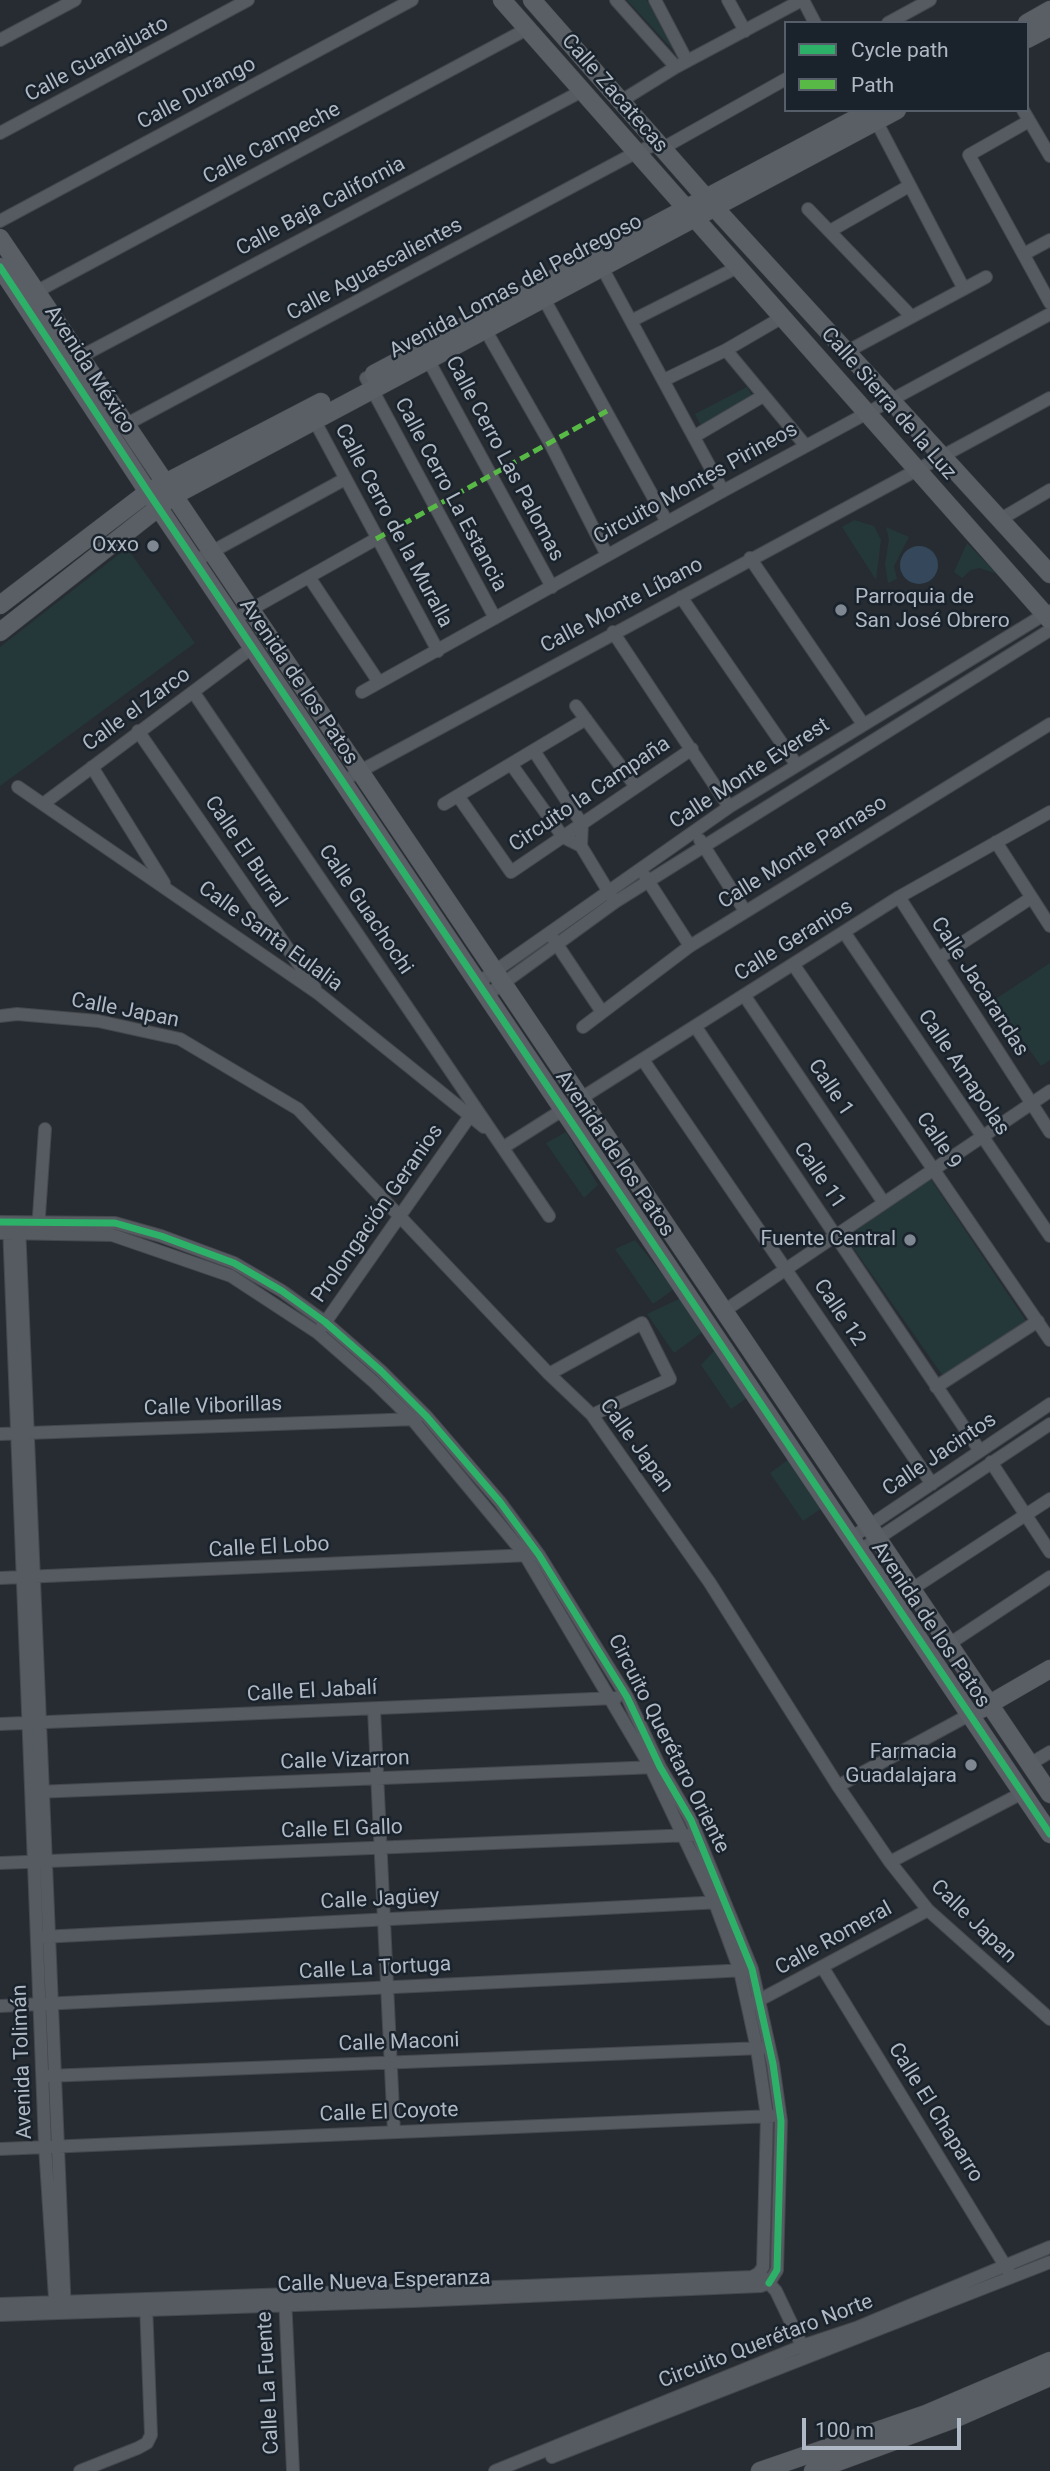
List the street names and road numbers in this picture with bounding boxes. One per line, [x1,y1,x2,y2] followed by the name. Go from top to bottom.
[21,12,173,108] street label: Calle Guanajuato
[556,29,672,159] street label: Calle Zacatecas
[133,52,261,136] street label: Calle Durango
[199,97,345,191] street label: Calle Campeche
[232,152,410,262] street label: Calle Baja California
[385,210,647,364] street label: Avenida Lomas del Pedregoso
[283,213,467,327] street label: Calle Aguascalientes
[38,301,140,439] street label: Avenida México
[815,323,961,485] street label: Calle Sierra de la Luz
[439,352,569,566] street label: Calle Cerro Las Palomas
[388,394,512,596] street label: Calle Cerro La Estancia
[590,417,802,551] street label: Circuito Montes Pirineos
[329,420,457,632] street label: Calle Cerro de la Muralla
[537,553,707,659] street label: Calle Monte Líbano
[233,594,363,770] street label: Avenida de los Patos
[78,662,196,758] street label: Calle el Zarco
[665,713,835,835] street label: Calle Monte Everest
[505,732,675,858] street label: Circuito la Campaña
[714,791,892,915] street label: Calle Monte Parnaso
[199,792,291,912] street label: Calle El Burral
[312,840,418,980] street label: Calle Guachochi
[193,876,347,998] street label: Calle Santa Eulalia
[730,895,858,987] street label: Calle Geranios
[925,913,1033,1061] street label: Calle Jacarandas
[69,988,181,1034] street label: Calle Japan
[912,1005,1014,1141] street label: Calle Amapolas
[802,1055,858,1121] street label: Calle 1
[549,1066,679,1242] street label: Avenida de los Patos
[910,1108,966,1174] street label: Calle 9
[307,1120,449,1308] street label: Prolongación Geranios
[788,1138,850,1214] street label: Calle 11
[808,1275,870,1351] street label: Calle 12
[143,1392,283,1422] street label: Calle Viborillas
[594,1394,678,1498] street label: Calle Japan
[878,1408,1002,1502] street label: Calle Jacintos
[208,1532,330,1564] street label: Calle El Lobo
[865,1537,995,1713] street label: Avenida de los Patos
[602,1630,734,1858] street label: Circuito Querétaro Oriente
[246,1676,378,1708] street label: Calle El Jabalí
[280,1746,410,1776] street label: Calle Vizarron
[281,1815,403,1845] street label: Calle El Gallo
[925,1875,1021,1969] street label: Calle Japan
[320,1884,440,1916] street label: Calle Jagüey
[771,1897,897,1981] street label: Calle Romeral
[298,1952,452,1986] street label: Calle La Tortuga
[8,1984,38,2140] street label: Avenida Tolimán
[338,2028,460,2058] street label: Calle Maconi
[882,2039,988,2187] street label: Calle El Chaparro
[319,2098,459,2128] street label: Calle El Coyote
[277,2266,491,2298] street label: Calle Nueva Esperanza
[655,2289,877,2395] street label: Circuito Querétaro Norte
[253,2311,285,2455] street label: Calle La Fuente

